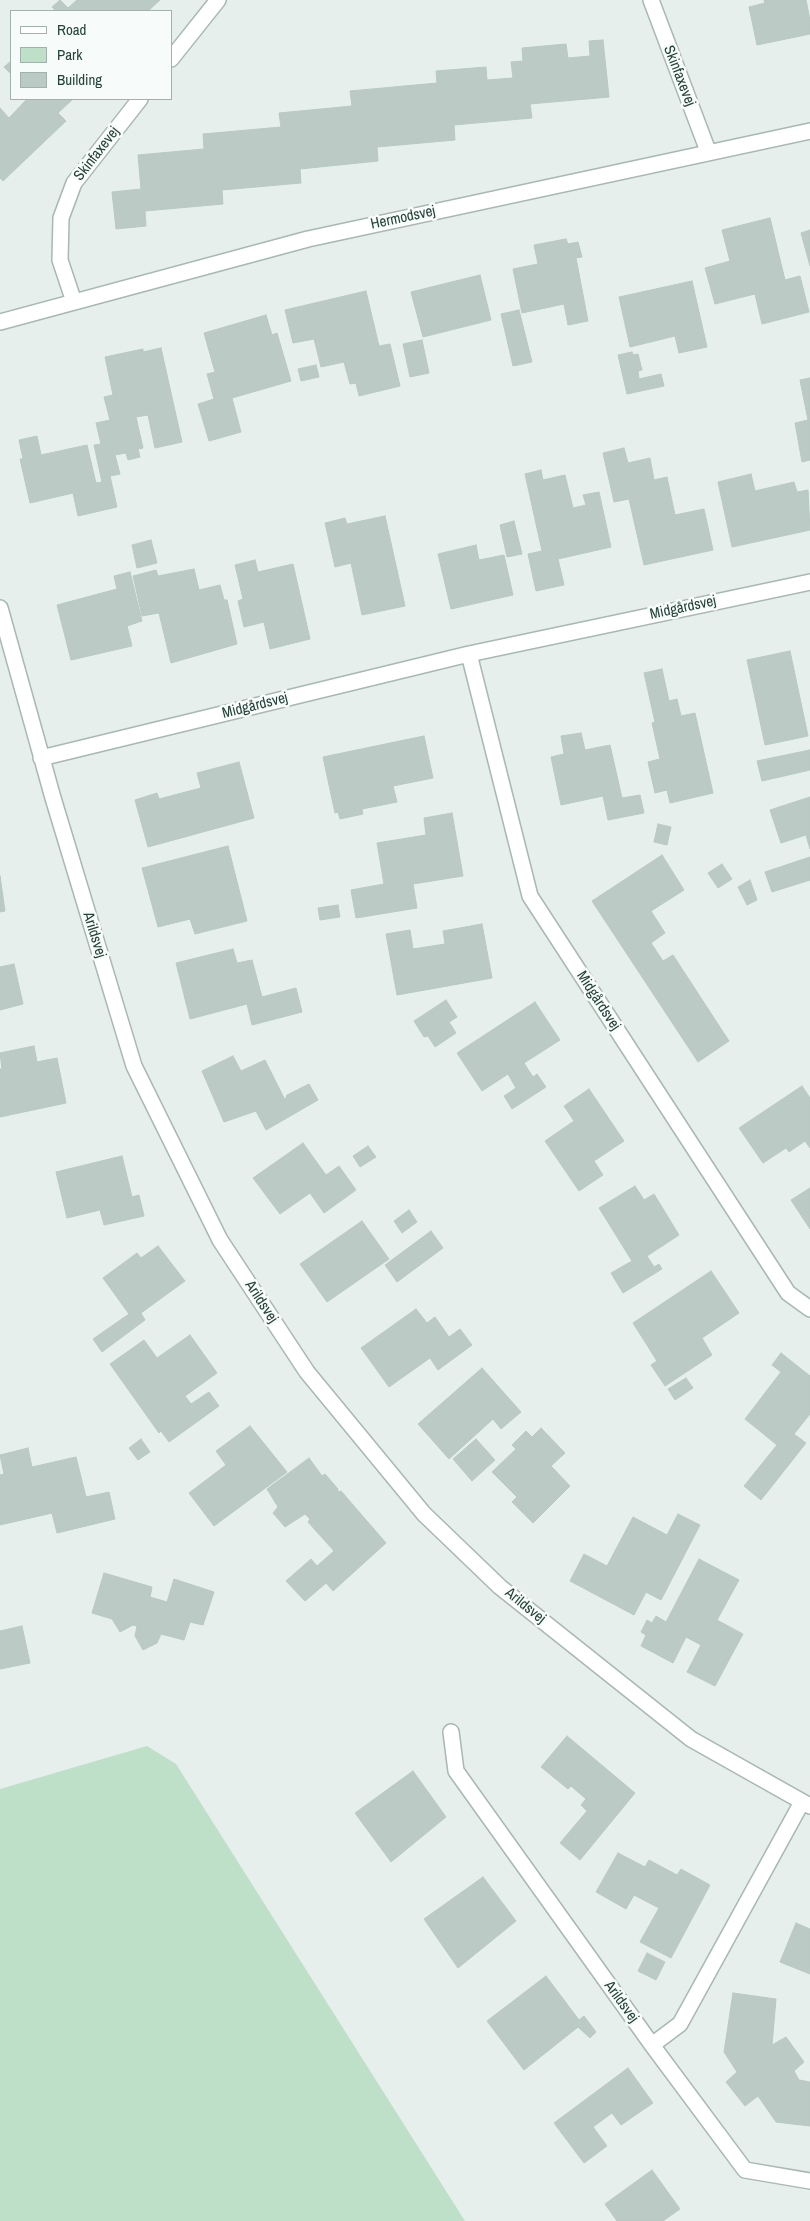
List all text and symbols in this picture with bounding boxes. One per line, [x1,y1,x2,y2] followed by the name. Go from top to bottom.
[10,10,172,100] legend
[57,19,86,40] text: Road
[659,43,699,109] street label: Skinfaxevej
[57,44,82,65] text: Park
[57,69,102,90] text: Building
[70,123,124,185] street label: Skinfaxevej
[369,202,437,234] street label: Hermodsvej
[648,592,718,624] street label: Midgårdsvej
[220,689,290,723] street label: Midgårdsvej
[78,910,110,960] street label: Arildsvej
[572,968,624,1034] street label: Midgårdsvej
[241,1277,281,1327] street label: Arildsvej
[501,1584,549,1628] street label: Arildsvej
[600,1978,642,2026] street label: Arildsvej

